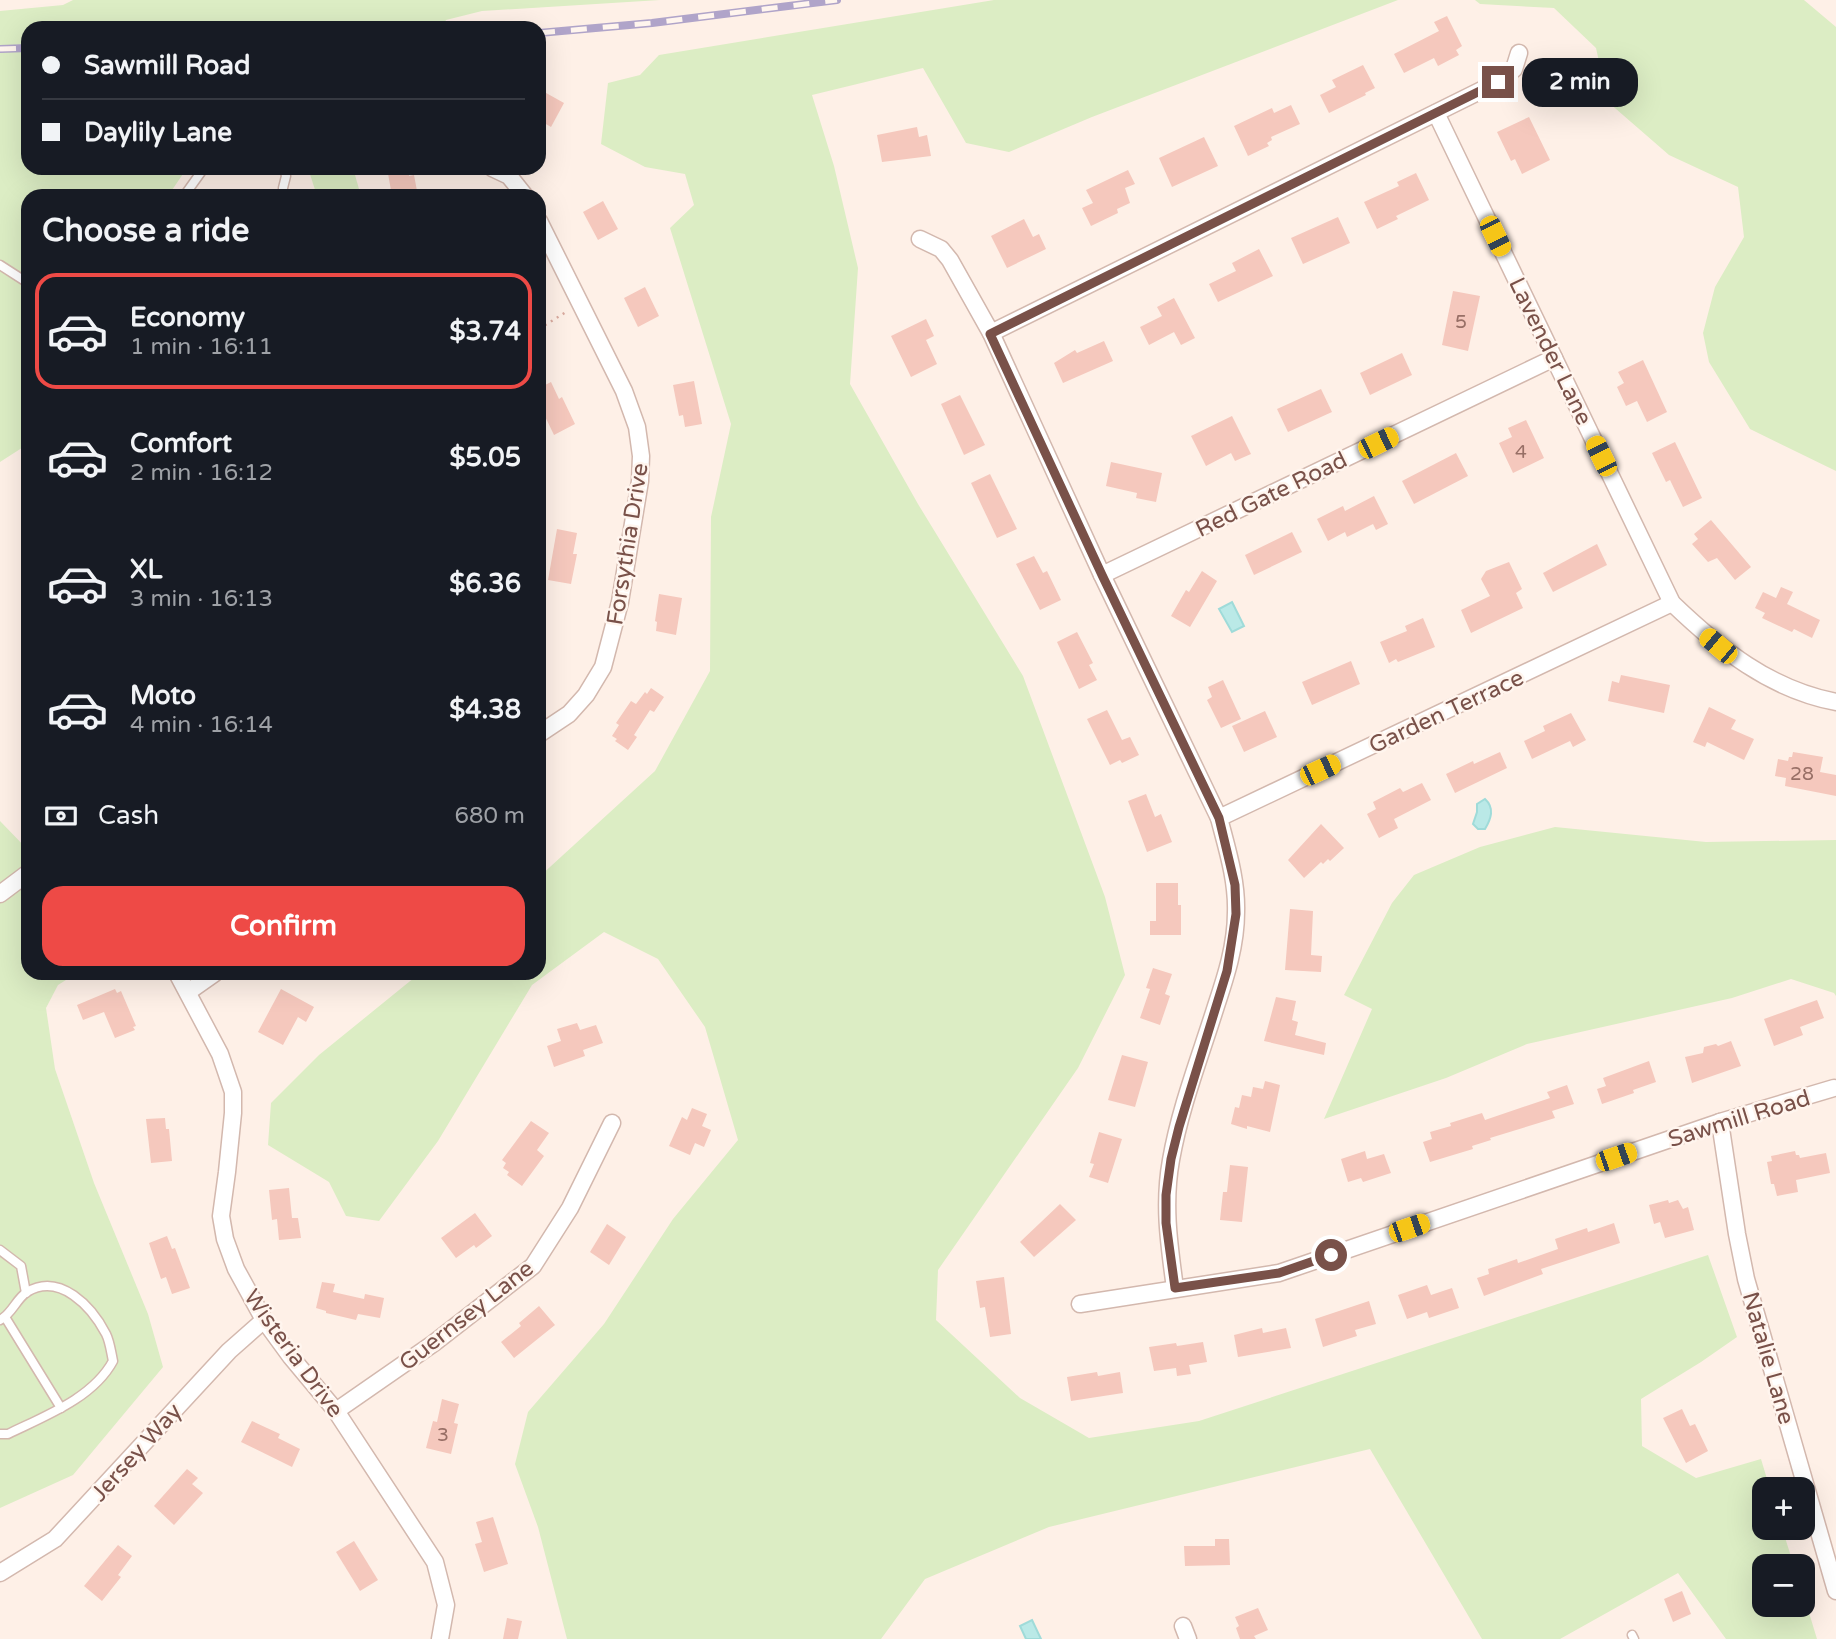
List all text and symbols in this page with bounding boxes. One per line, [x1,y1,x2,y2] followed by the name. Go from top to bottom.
[84,50,250,81] text: Sawmill Road
[1522,57,1638,106] callout: 2 min
[1482,66,1514,98] route end
[1549,68,1611,96] text: 2 min
[84,117,232,148] text: Daylily Lane
[42,212,249,250] text: Choose a ride
[1477,213,1514,259] car
[1502,273,1598,430] street label: Lavender Lane
[46,300,109,363] icon: car
[130,302,245,333] text: Economy
[1455,311,1467,333] house number: 5
[449,316,521,347] text: $3.74
[130,333,273,361] text: 1 min · 16:11
[1355,424,1402,462] car
[46,426,109,489] icon: car
[130,428,232,459] text: Comfort
[1583,433,1620,479] car
[1515,441,1527,463] house number: 4
[449,442,521,473] text: $5.05
[1191,446,1352,544] street label: Red Gate Road
[130,459,273,487] text: 2 min · 16:12
[601,461,655,627] street label: Forsythia Drive
[46,552,109,615] icon: car
[130,554,162,585] text: XL
[449,568,521,599] text: $6.36
[130,585,273,613] text: 3 min · 16:13
[1696,624,1741,668] car
[1365,664,1528,760] street label: Garden Terrace
[46,678,109,741] icon: car
[130,680,196,711] text: Moto
[449,694,521,725] text: $4.38
[130,711,273,739] text: 4 min · 16:14
[1297,752,1344,788] car
[1790,763,1814,785] house number: 28
[42,797,80,835] icon: cash
[98,800,159,831] text: Cash
[455,802,525,830] text: 680 m
[42,886,525,966] button: Confirm
[1665,1084,1814,1154] street label: Sawmill Road
[1593,1140,1640,1174] car
[1386,1211,1433,1245] car
[1315,1239,1347,1271] route start
[394,1255,539,1377] street label: Guernsey Lane
[237,1284,349,1423] street label: Wisteria Drive
[1736,1289,1800,1428] street label: Natalie Lane
[85,1398,188,1507] street label: Jersey Way
[437,1424,449,1446] house number: 3
[1752,1477,1815,1617] map controls
[1752,1477,1815,1540] button: +
[1752,1554,1815,1617] button: −

